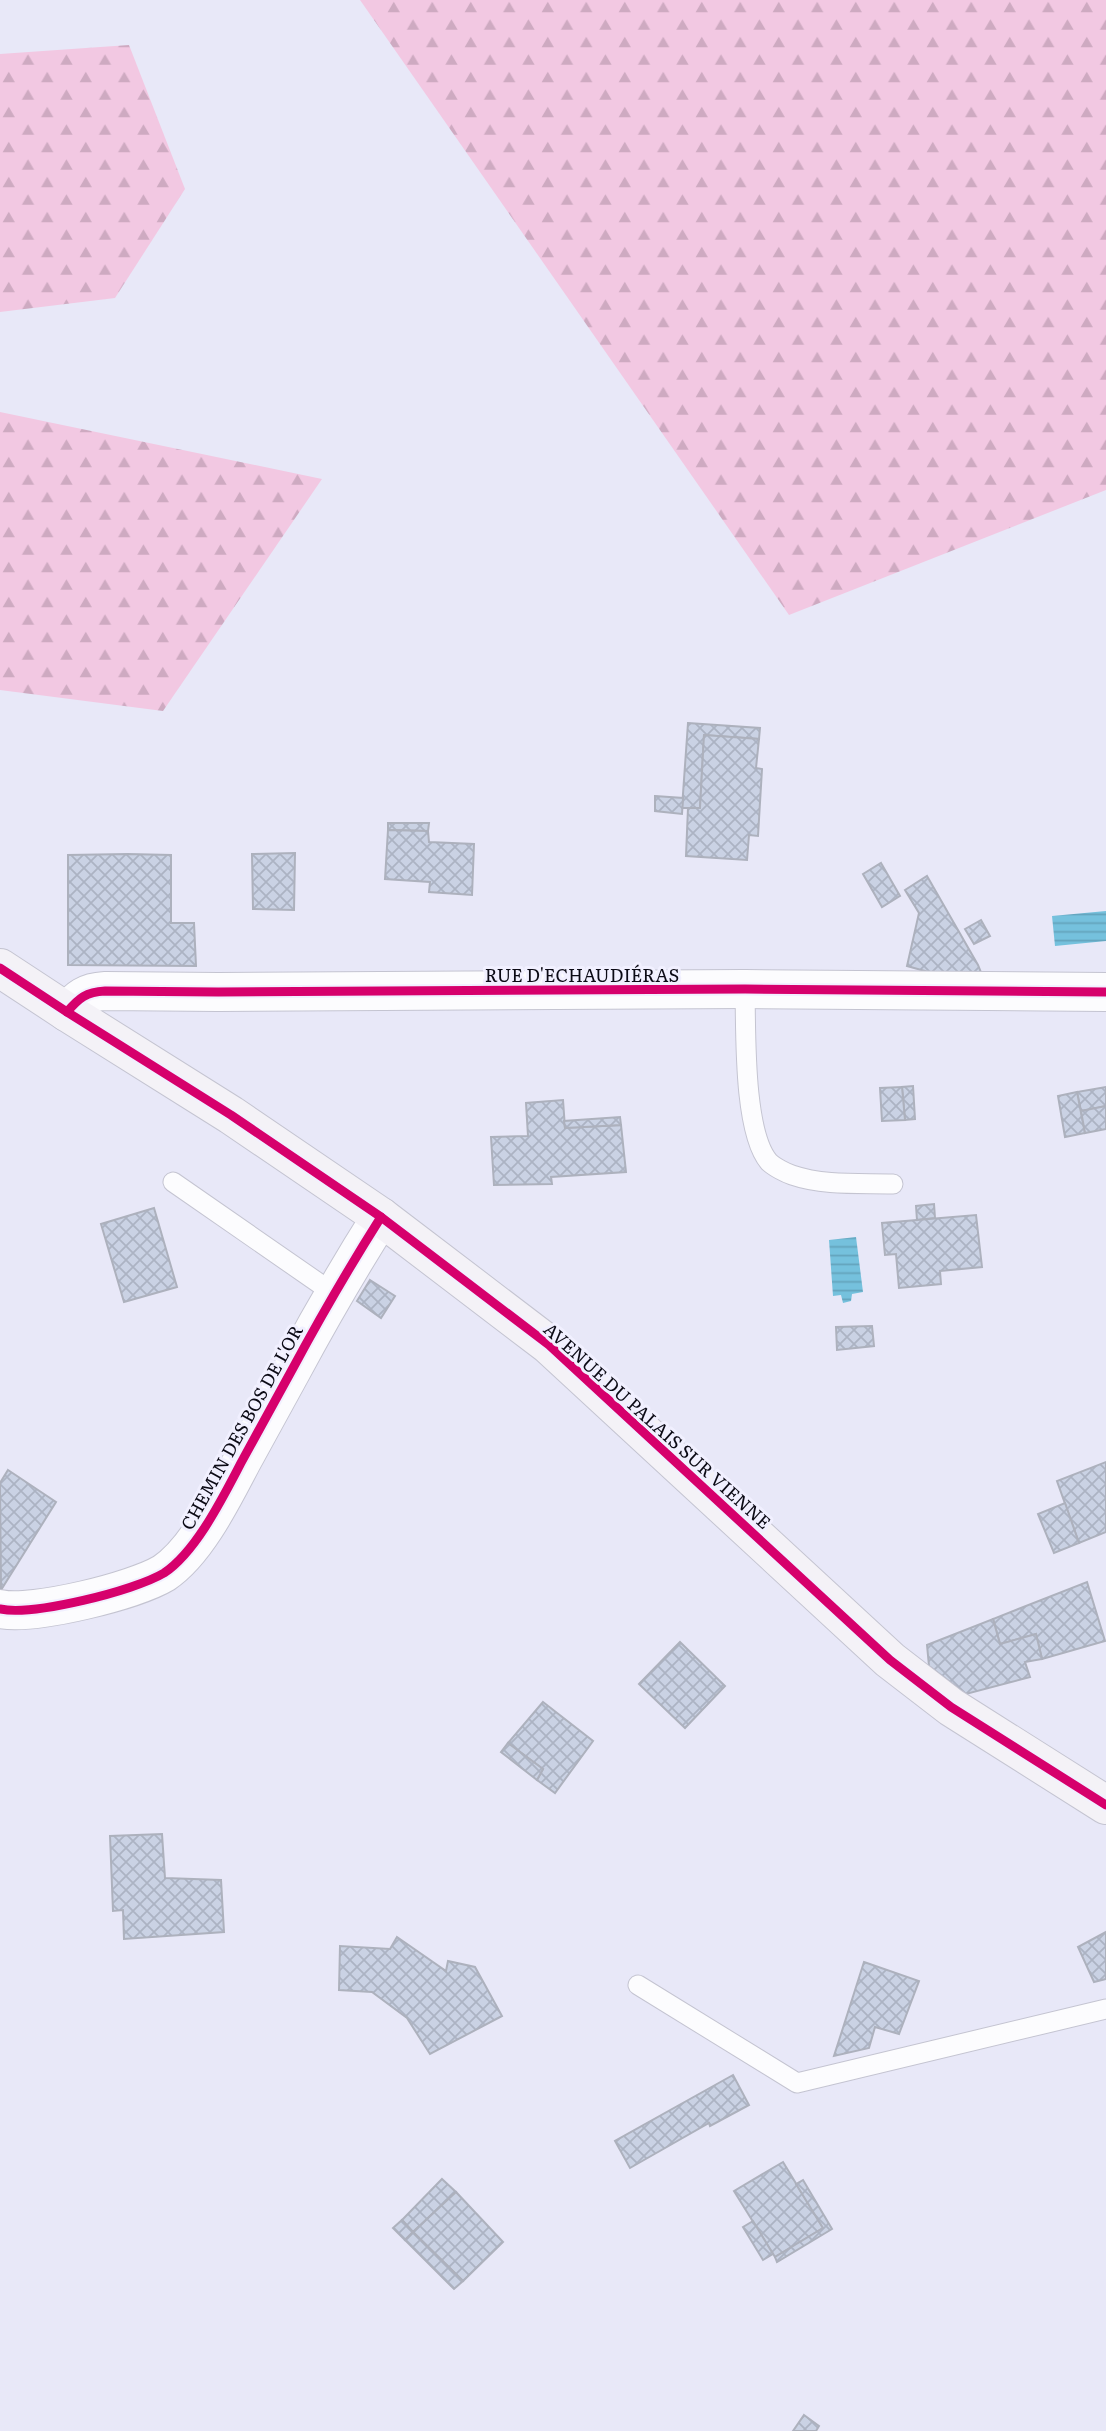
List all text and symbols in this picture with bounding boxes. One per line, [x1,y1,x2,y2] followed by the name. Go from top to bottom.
[485,961,679,988] street label: RUE D'ECHAUDIÉRAS
[538,1315,778,1535] street label: AVENUE DU PALAIS SUR VIENNE
[173,1319,309,1535] street label: CHEMIN DES BOS DE L'OR

